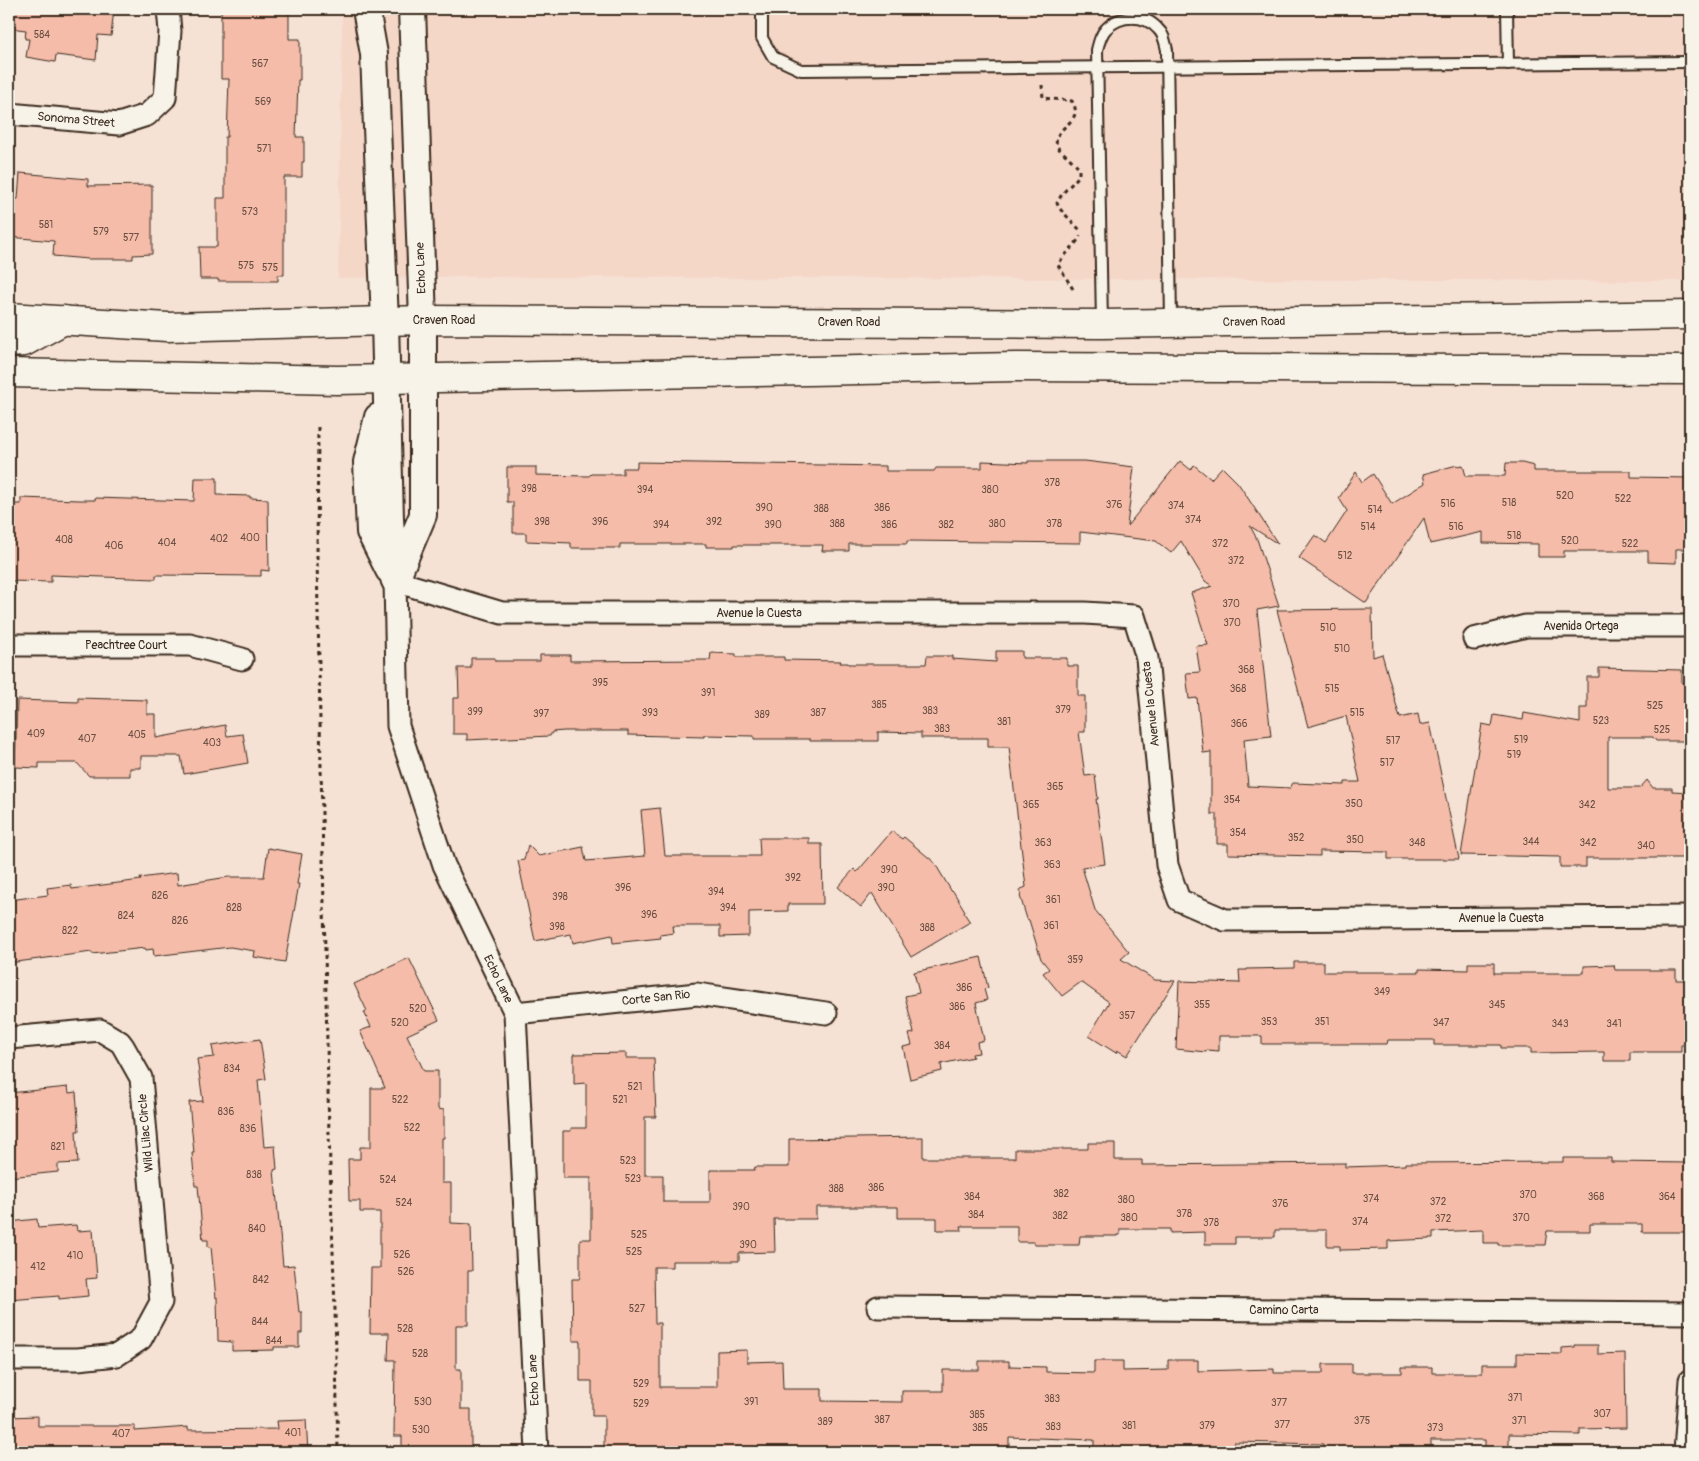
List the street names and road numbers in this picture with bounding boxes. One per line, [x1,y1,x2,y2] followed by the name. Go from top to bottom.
[37,109,116,131] street label: Sonoma Street
[413,242,429,294] street label: Echo Lane
[413,313,475,328] street label: Craven Road
[1223,314,1286,330] street label: Craven Road
[818,315,880,330] street label: Craven Road
[716,606,802,621] street label: Avenue la Cuesta
[1543,619,1619,634] street label: Avenida Ortega
[85,638,167,653] street label: Peachtree Court
[1139,660,1163,747] street label: Avenue la Cuesta
[1458,911,1544,926] street label: Avenue la Cuesta
[480,952,516,1006] street label: Echo Lane
[621,987,691,1009] street label: Corte San Rio
[135,1093,157,1173] street label: Wild Lilac Circle
[1249,1303,1319,1318] street label: Camino Carta
[525,1354,543,1406] street label: Echo Lane

